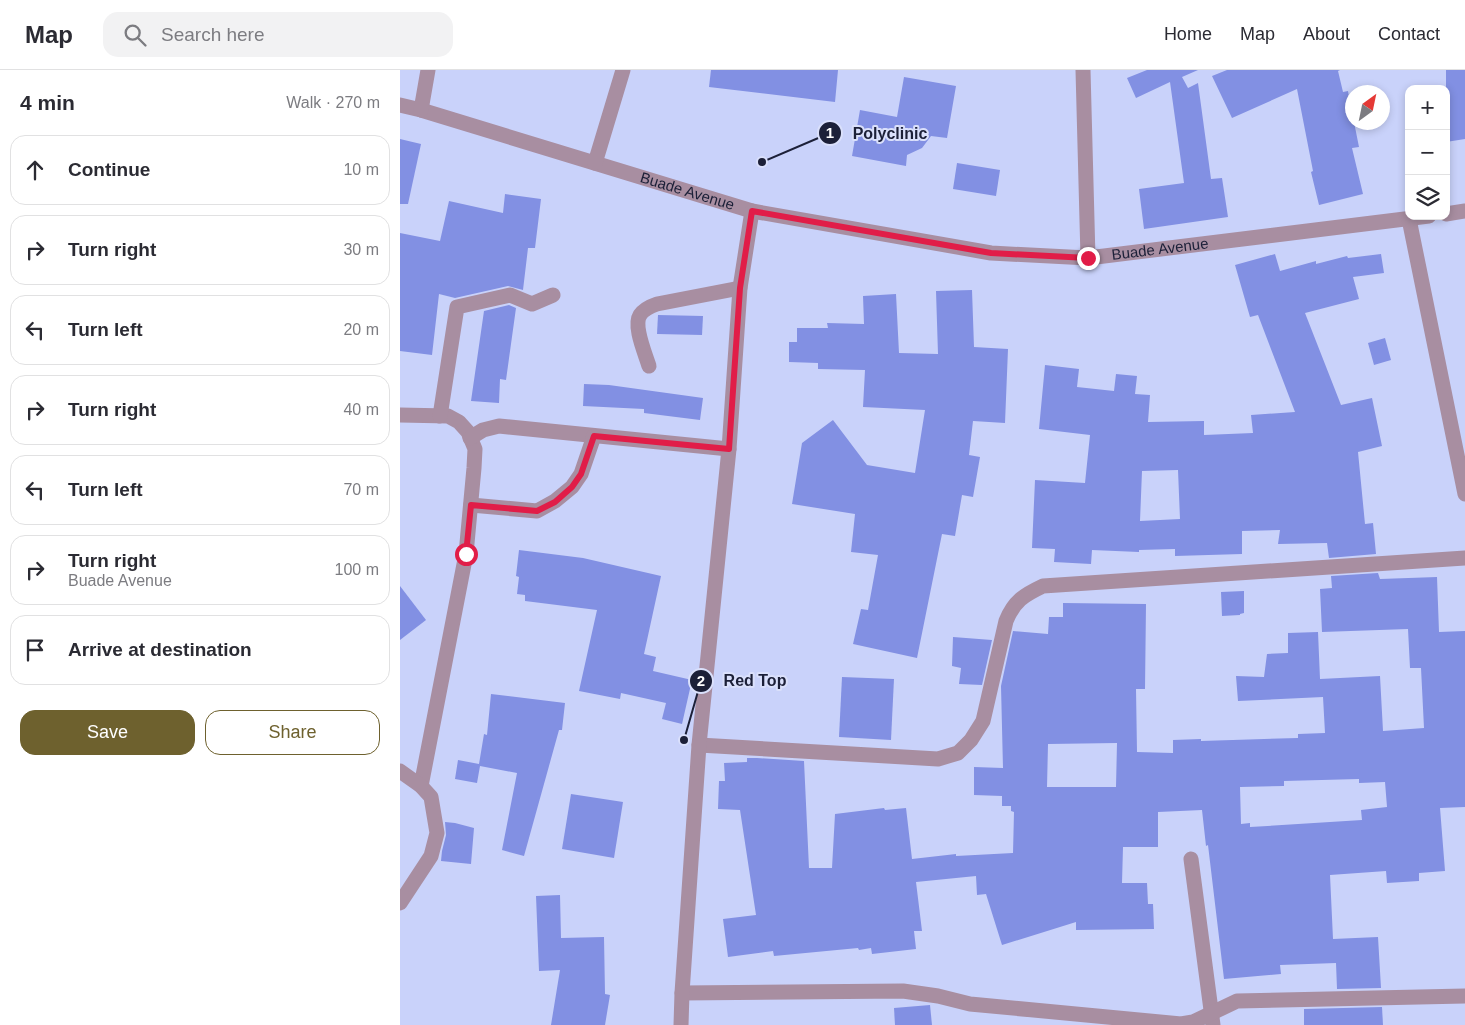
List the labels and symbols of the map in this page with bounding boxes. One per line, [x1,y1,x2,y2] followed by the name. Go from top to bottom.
[1345,85,1390,130] north arrow
[818,117,938,148] callout: Polyclinic
[826,124,834,141] text: 1
[853,125,927,142] text: Polyclinic
[638,168,736,213] street label: Buade Avenue
[1111,234,1209,263] street label: Buade Avenue
[1077,247,1100,270] route end
[455,543,478,566] route start
[688,665,796,696] callout: Red Top
[697,672,705,689] text: 2
[724,672,787,689] text: Red Top

